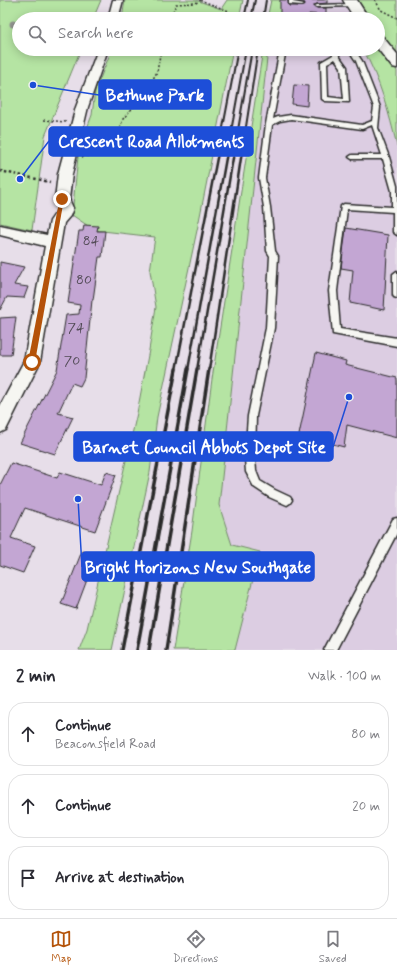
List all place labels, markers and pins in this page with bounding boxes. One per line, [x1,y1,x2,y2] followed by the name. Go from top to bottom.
[99,80,211,109] callout: Bethune Park
[49,127,253,156] callout: Crescent Road Allotments
[74,432,333,461] callout: Barnet Council Abbots Depot Site
[82,552,314,581] callout: Bright Horizons New Southgate

